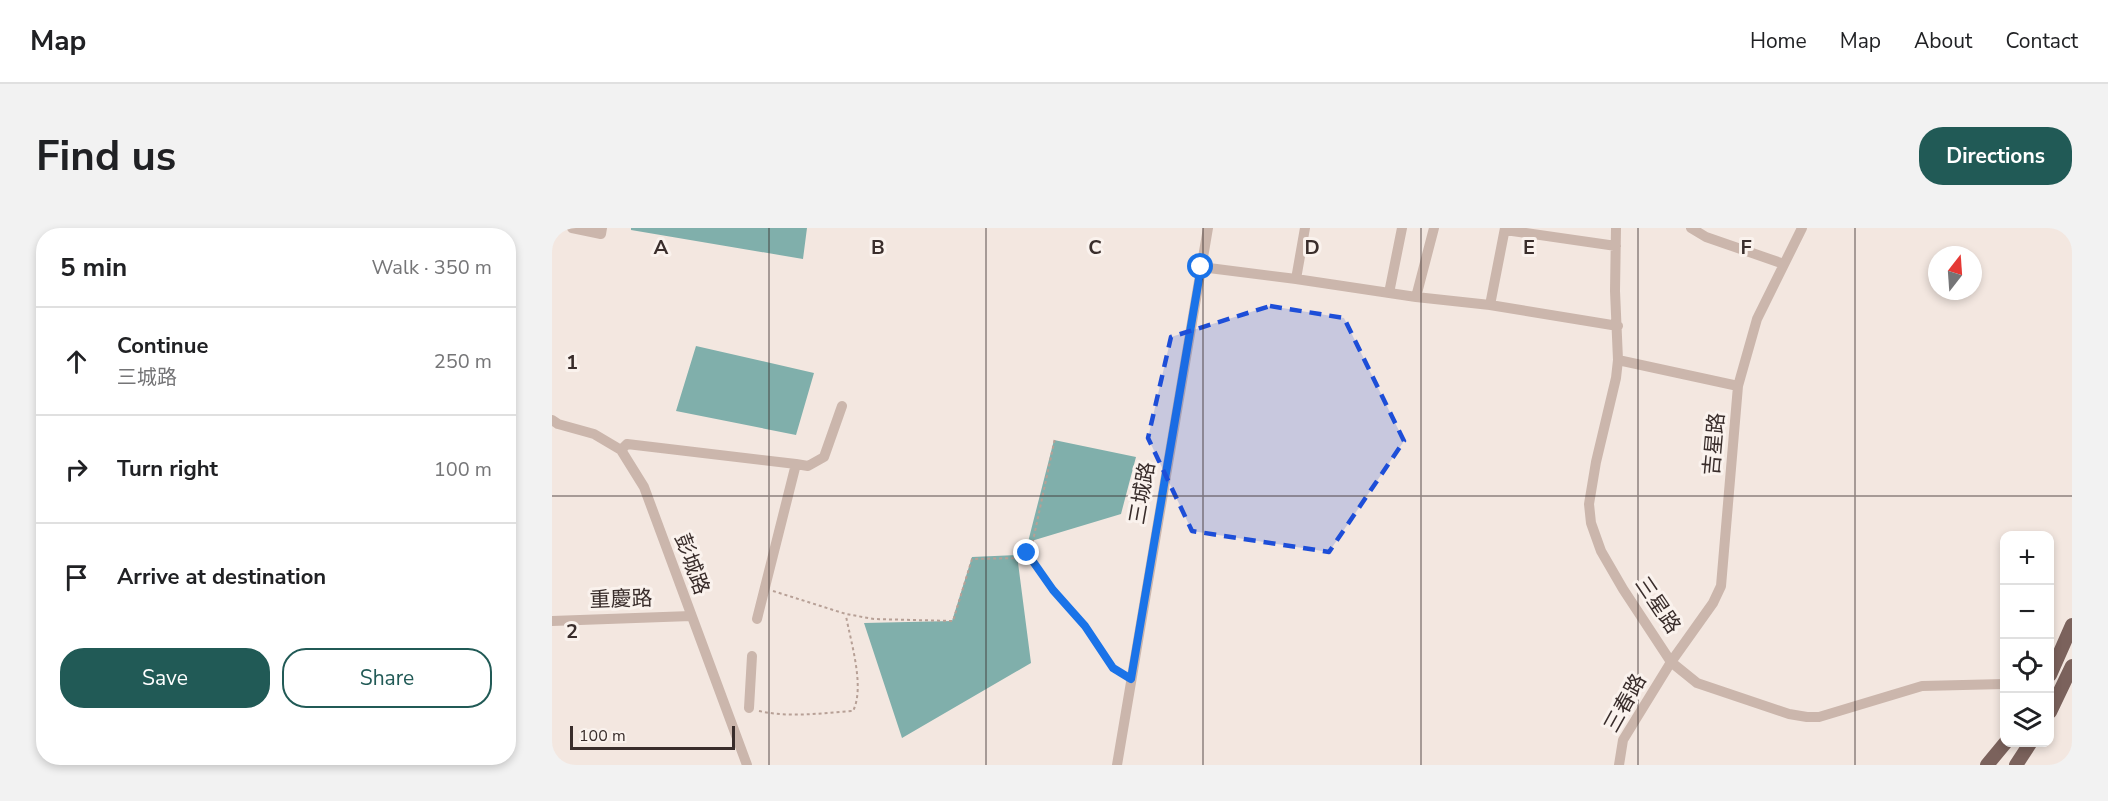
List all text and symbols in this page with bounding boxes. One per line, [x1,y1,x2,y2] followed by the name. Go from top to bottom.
[30,22,86,60] text: Map
[1750,27,1807,55] text: Home
[1840,27,1881,55] text: Map
[1914,27,1972,55] text: About
[2005,27,2078,55] text: Contact
[1919,127,2072,185] button: Directions
[36,128,176,185] text: Find us
[654,234,669,261] text: A
[871,234,885,261] text: B
[1088,234,1102,261] text: C
[1304,234,1320,261] text: D
[1523,234,1535,261] text: E
[1740,234,1752,261] text: F
[1928,246,1982,300] north arrow
[60,250,127,285] text: 5 min
[1187,253,1213,279] route start
[372,254,492,281] text: Walk · 350 m
[117,331,208,361] text: Continue
[60,345,93,378] icon: ahead
[434,348,492,375] text: 250 m
[566,349,578,376] text: 1
[117,364,177,391] text: 三城路
[1697,411,1731,477] street label: 吉星路
[60,453,93,486] icon: right
[117,454,218,484] text: Turn right
[434,456,492,483] text: 100 m
[1123,460,1161,526] street label: 三城路
[668,530,716,598] street label: 彭城路
[2000,531,2054,747] map controls
[2000,531,2054,585] button: +
[1013,539,1039,565] route end
[60,561,93,594] icon: arrive
[117,562,326,592] text: Arrive at destination
[1629,571,1687,639] street label: 三星路
[589,584,653,614] street label: 重慶路
[2000,585,2054,639] button: −
[566,618,578,645] text: 2
[2000,639,2054,693] button: locate
[60,648,270,708] button: Save
[282,648,492,708] button: Share
[1597,669,1653,737] street label: 三春路
[2000,693,2054,747] button: layers
[570,723,735,750] scale bar
[579,725,626,747] text: 100 m

